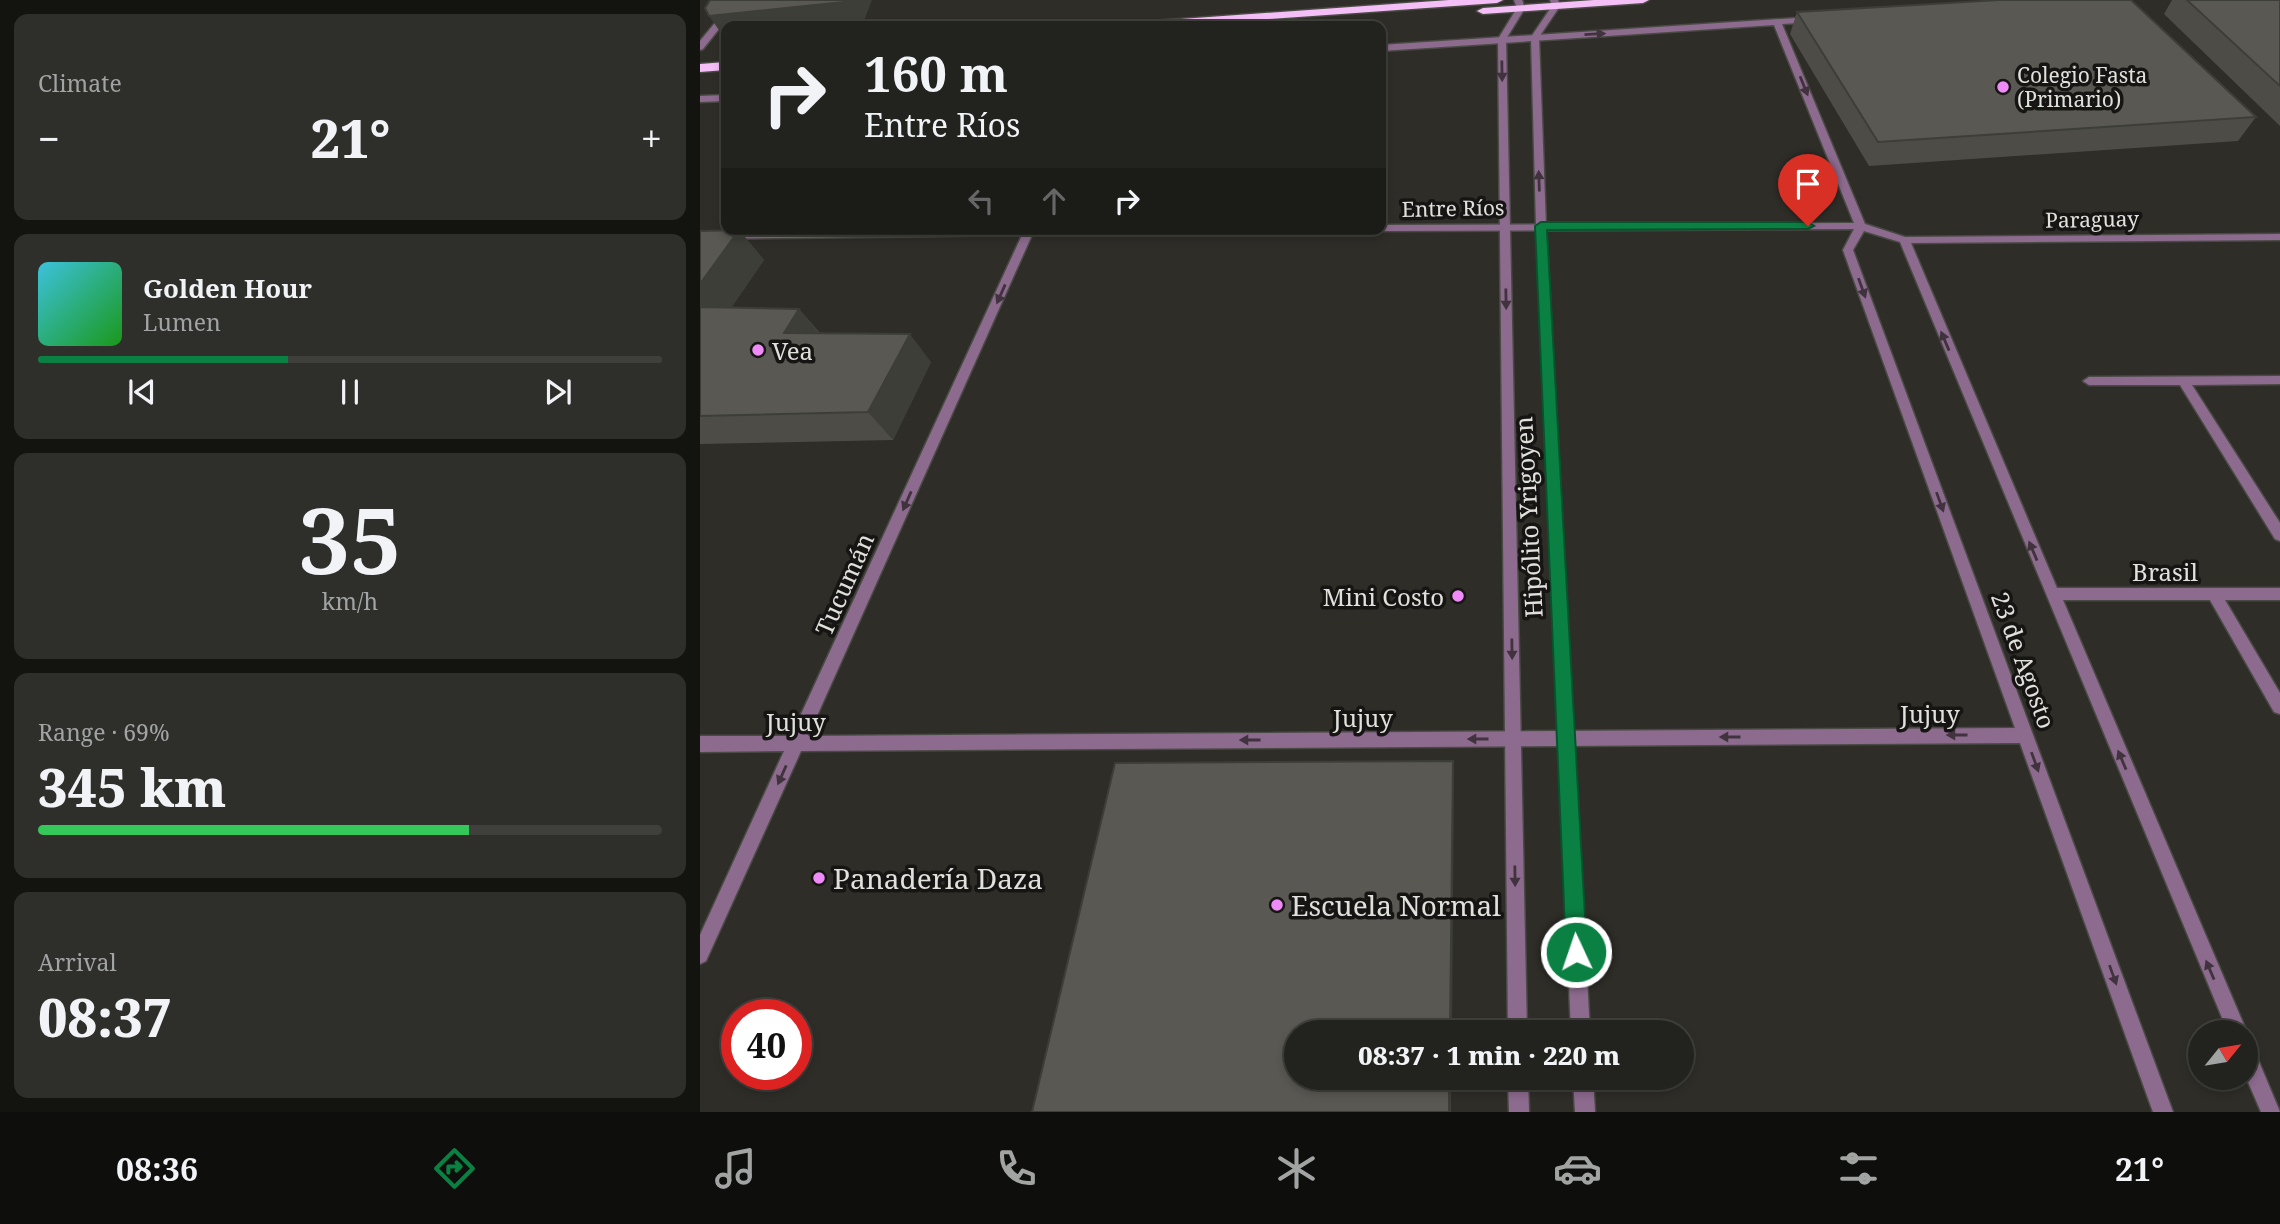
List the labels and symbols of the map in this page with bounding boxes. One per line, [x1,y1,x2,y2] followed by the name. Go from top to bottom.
[1585,28,1607,39] one-way arrow
[1496,60,1508,82] one-way arrow
[2017,61,2147,113] place label: Colegio Fasta (Primario)
[1798,76,1809,97] one-way arrow
[1995,79,2011,95] marker: Colegio Fasta (Primario)
[1778,154,1838,226] pin
[1534,170,1545,192] one-way arrow
[1401,193,1505,223] street label: Entre Ríos
[2045,204,2139,234] street label: Paraguay
[1857,278,1868,299] one-way arrow
[995,283,1006,304] one-way arrow
[1500,288,1512,310] one-way arrow
[1940,330,1951,351] one-way arrow
[772,334,813,367] place label: Vea
[750,342,766,358] marker: Vea
[1506,416,1550,618] street label: Hipólito Yrigoyen
[901,490,912,511] one-way arrow
[1935,491,1946,512] one-way arrow
[807,528,881,640] street label: Tucumán
[2027,540,2038,561] one-way arrow
[2132,555,2199,588] street label: Brasil
[1323,580,1444,613] place label: Mini Costo
[1984,587,2064,733] street label: 23 de Agosto
[1450,588,1466,604] marker: Mini Costo
[1506,638,1517,660] one-way arrow
[1899,697,1960,730] street label: Jujuy
[1332,701,1393,734] street label: Jujuy
[765,705,826,738] street label: Jujuy
[1946,730,1968,741] one-way arrow
[1718,731,1740,743] one-way arrow
[1466,733,1488,745] one-way arrow
[1239,734,1261,746] one-way arrow
[2116,750,2127,771] one-way arrow
[2030,751,2041,772] one-way arrow
[776,764,787,785] one-way arrow
[833,859,1043,897] place label: Panadería Daza
[1509,865,1521,887] one-way arrow
[811,870,827,886] marker: Panadería Daza
[1291,886,1501,924] place label: Escuela Normal
[1269,897,1285,913] marker: Escuela Normal
[1539,915,1613,989] position arrow
[2205,959,2216,980] one-way arrow
[2108,965,2119,986] one-way arrow
[721,999,812,1090] speed limit sign: 40
[2188,1020,2258,1090] north arrow

